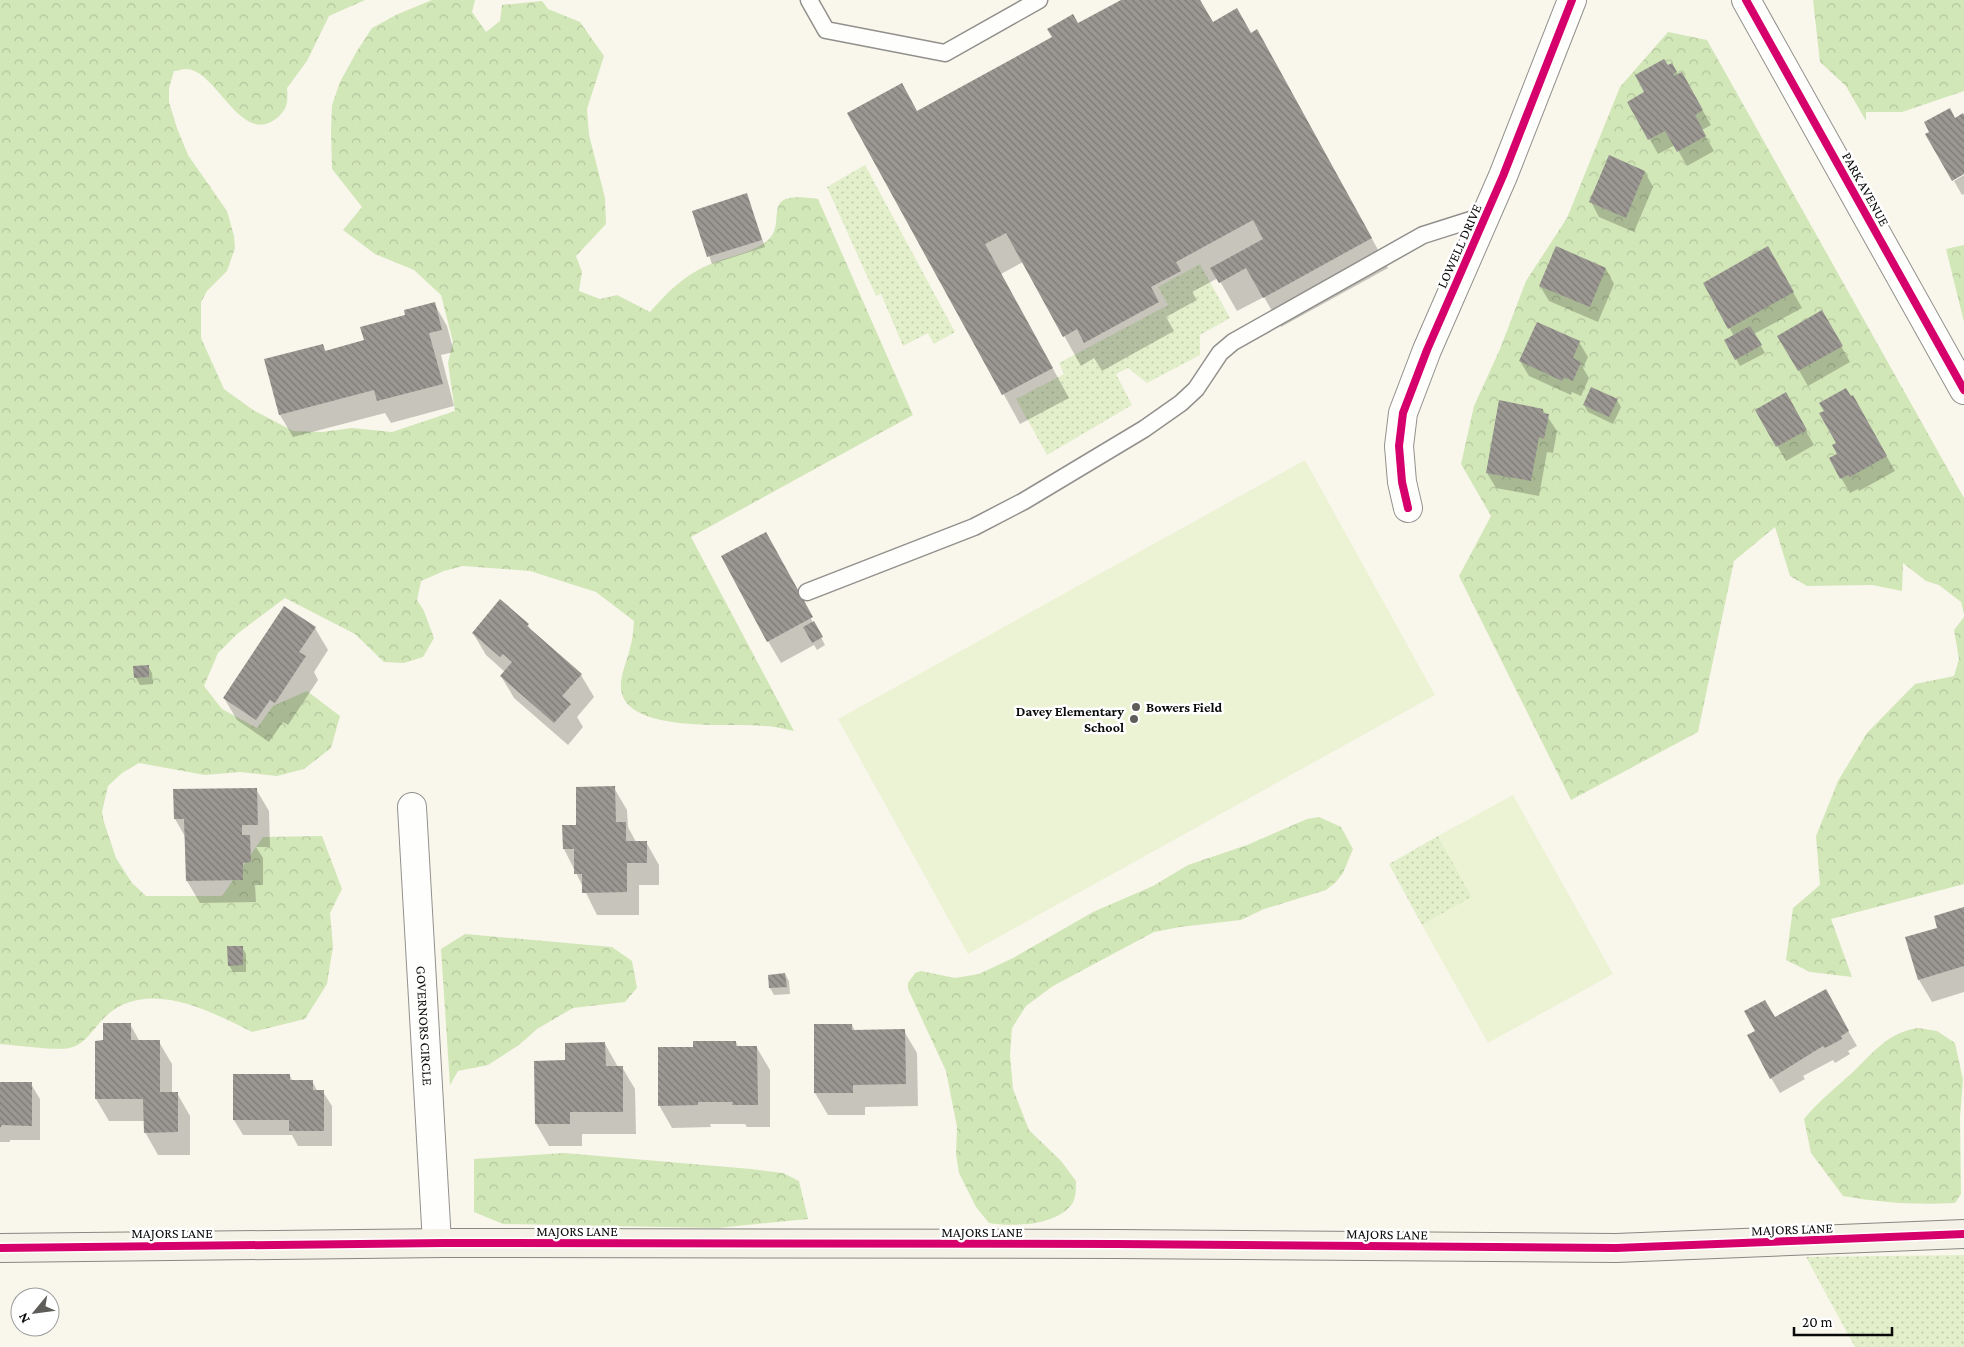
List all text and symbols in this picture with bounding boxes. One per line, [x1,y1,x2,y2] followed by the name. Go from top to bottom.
[1839,149,1893,229] street label: PARK AVENUE
[1433,201,1485,290] street label: LOWELL DRIVE
[1146,699,1223,715] place label: Bowers Field
[1130,701,1142,713] marker: Bowers Field
[1016,703,1124,735] place label: Davey Elementary School
[1128,713,1140,725] marker: Davey Elementary School
[413,965,436,1086] street label: GOVERNORS CIRCLE
[1751,1220,1834,1238] street label: MAJORS LANE
[536,1223,618,1239] street label: MAJORS LANE
[941,1224,1023,1240] street label: MAJORS LANE
[131,1225,213,1241] street label: MAJORS LANE
[1346,1225,1428,1243] street label: MAJORS LANE
[10,1287,60,1337] north arrow
[1794,1304,1892,1336] scale bar
[14,1310,33,1326] text: N
[1802,1314,1833,1330] text: 20 m

